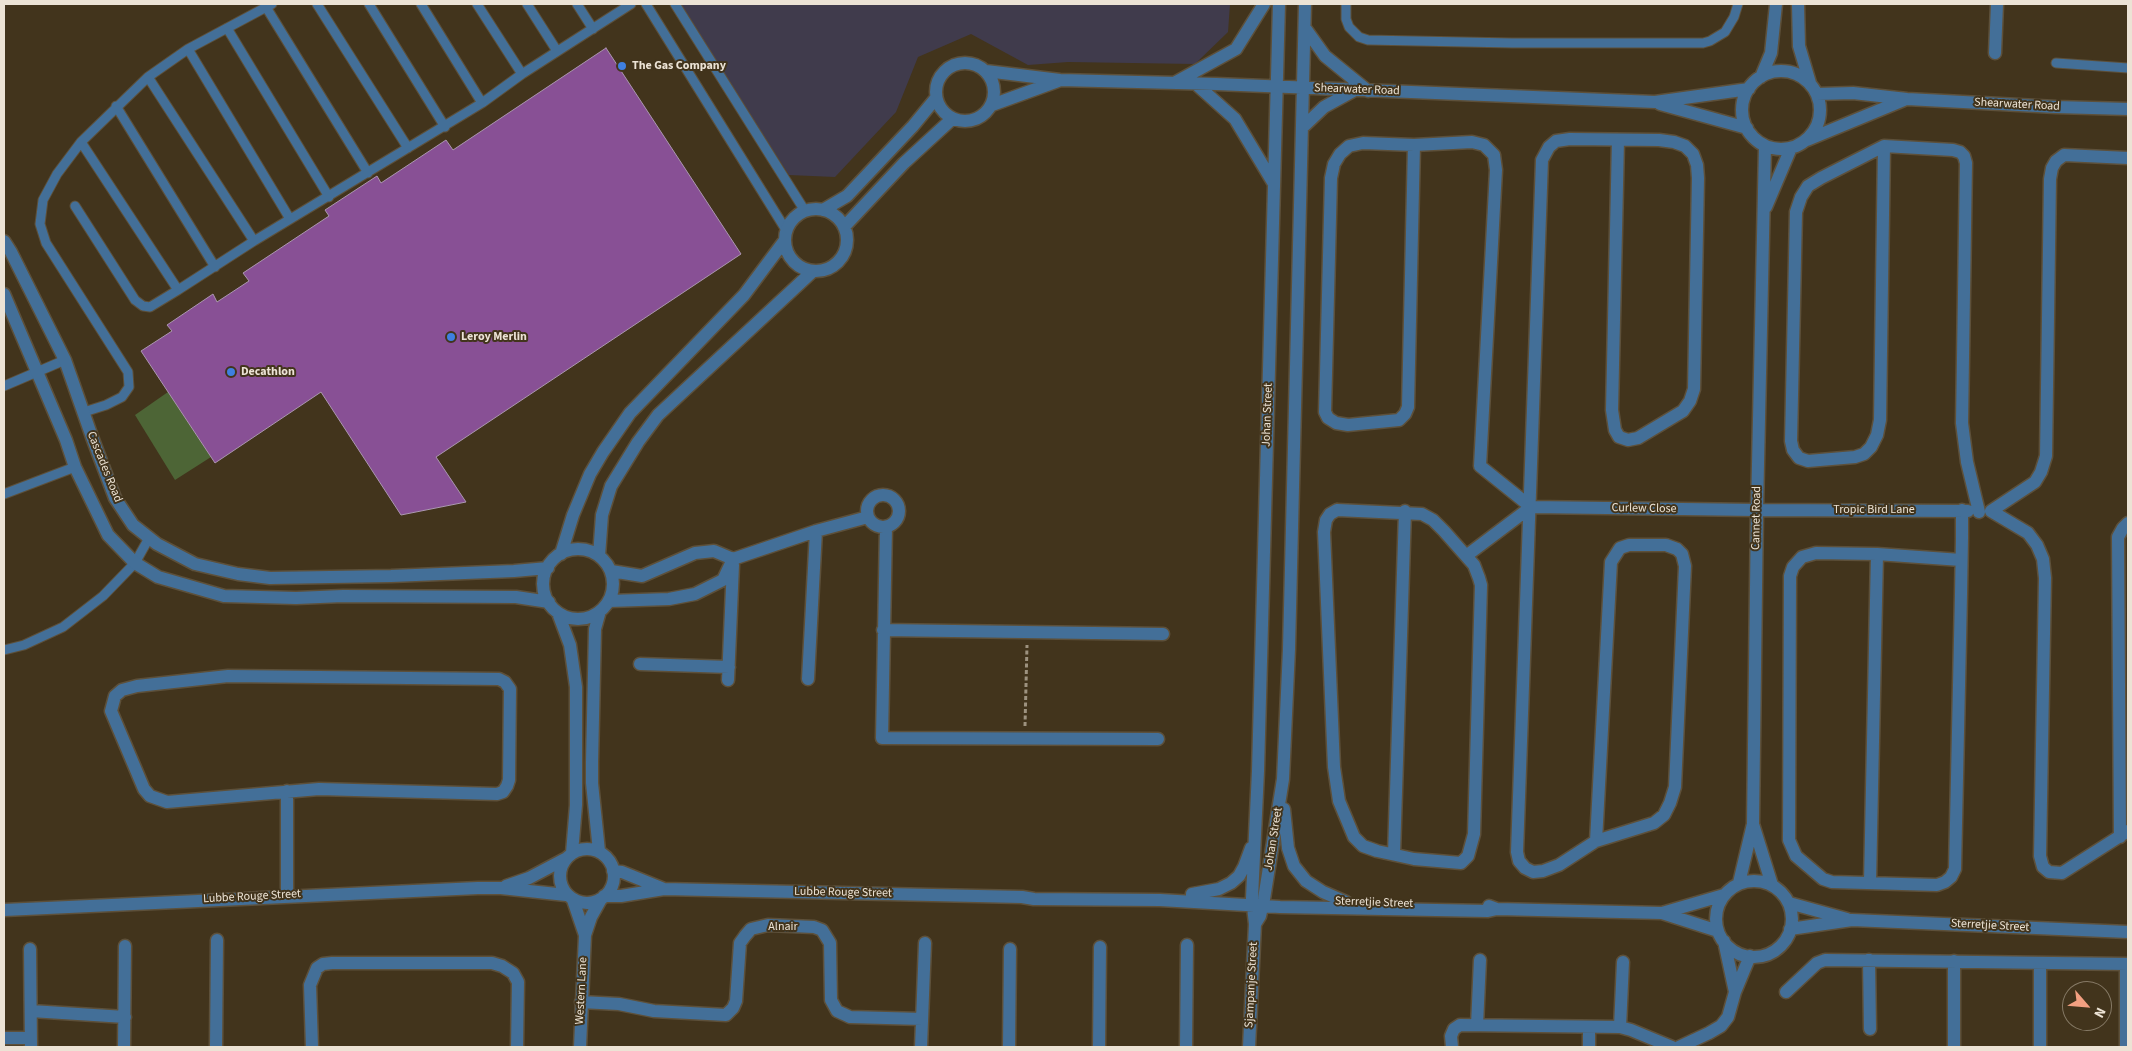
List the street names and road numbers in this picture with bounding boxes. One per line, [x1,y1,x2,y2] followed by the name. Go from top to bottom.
[1314,81,1400,99] street label: Shearwater Road
[1974,96,2060,114] street label: Shearwater Road
[1260,383,1276,447] street label: Johan Street
[83,429,125,505] street label: Cascades Road
[1749,486,1765,550] street label: Cannet Road
[1611,501,1677,517] street label: Curlew Close
[1833,503,1915,517] street label: Tropic Bird Lane
[1262,806,1286,872] street label: Johan Street
[794,885,892,901] street label: Lubbe Rouge Street
[203,887,301,907] street label: Lubbe Rouge Street
[1335,894,1413,912] street label: Sterretjie Street
[1950,917,2030,935] street label: Sterretjie Street
[768,920,798,934] street label: Alnair
[1243,942,1261,1028] street label: Sjampanje Street
[573,957,591,1025] street label: Western Lane

